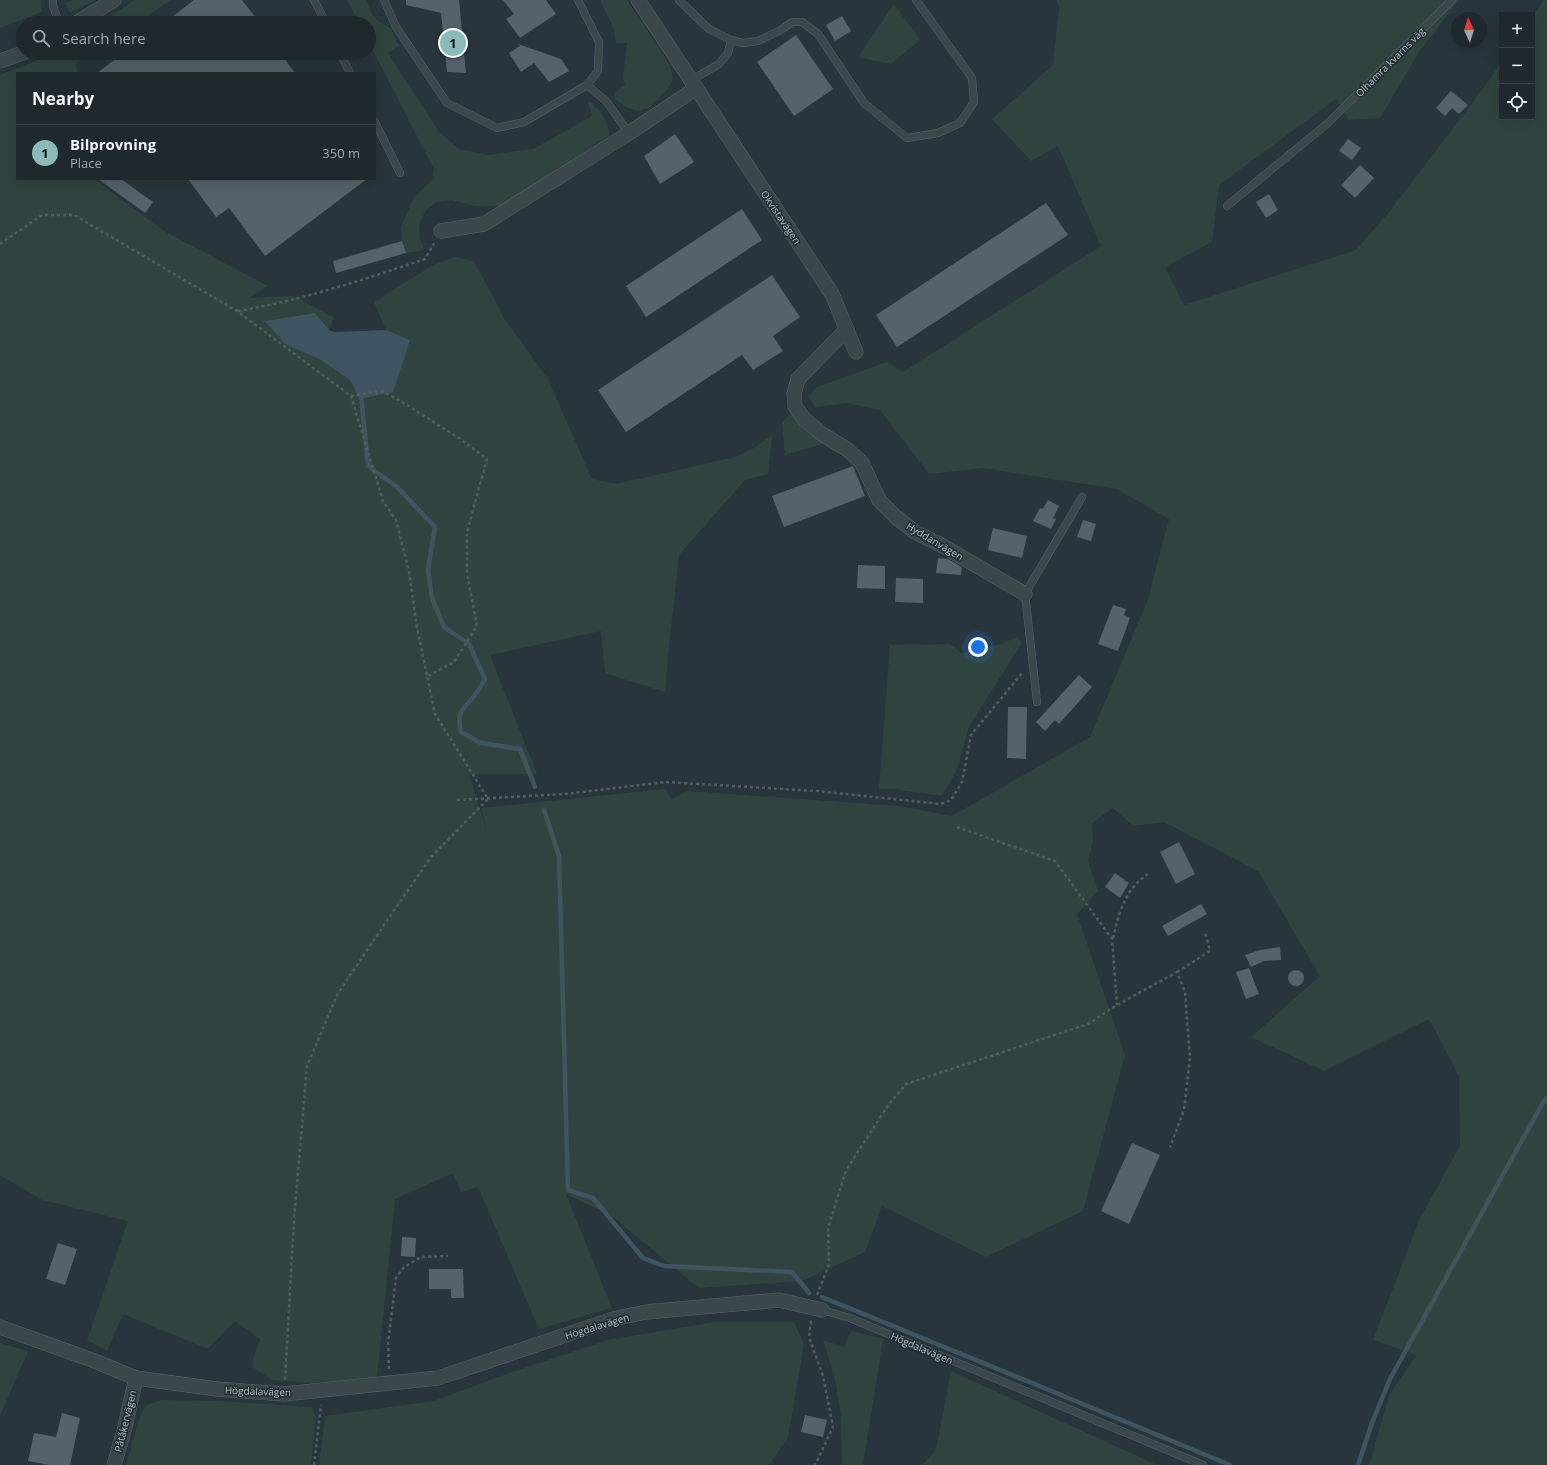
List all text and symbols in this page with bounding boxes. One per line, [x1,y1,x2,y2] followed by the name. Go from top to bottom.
[1451,12,1487,48] north arrow
[1499,12,1535,120] map controls
[1499,12,1535,48] button: +
[16,16,376,60] search box
[1352,24,1428,100] street label: Olhamra kvarns väg
[30,27,52,49] icon: search
[62,28,146,48] text: Search here
[440,28,466,58] pin: 1
[1499,48,1535,84] button: −
[1499,84,1535,120] button: locate
[32,87,94,110] text: Nearby
[70,134,156,154] text: Bilprovning
[41,144,49,162] text: 1
[322,144,360,162] text: 350 m
[70,154,102,172] text: Place
[758,187,804,247] street label: Okvistavägen
[904,519,966,563] street label: Hyddanvägen
[968,637,988,657] your location
[563,1310,631,1342] street label: Högdalavägen
[889,1329,955,1367] street label: Högdalavägen
[225,1383,291,1399] street label: Högdalavägen
[111,1389,139,1453] street label: Påtåkervägen

